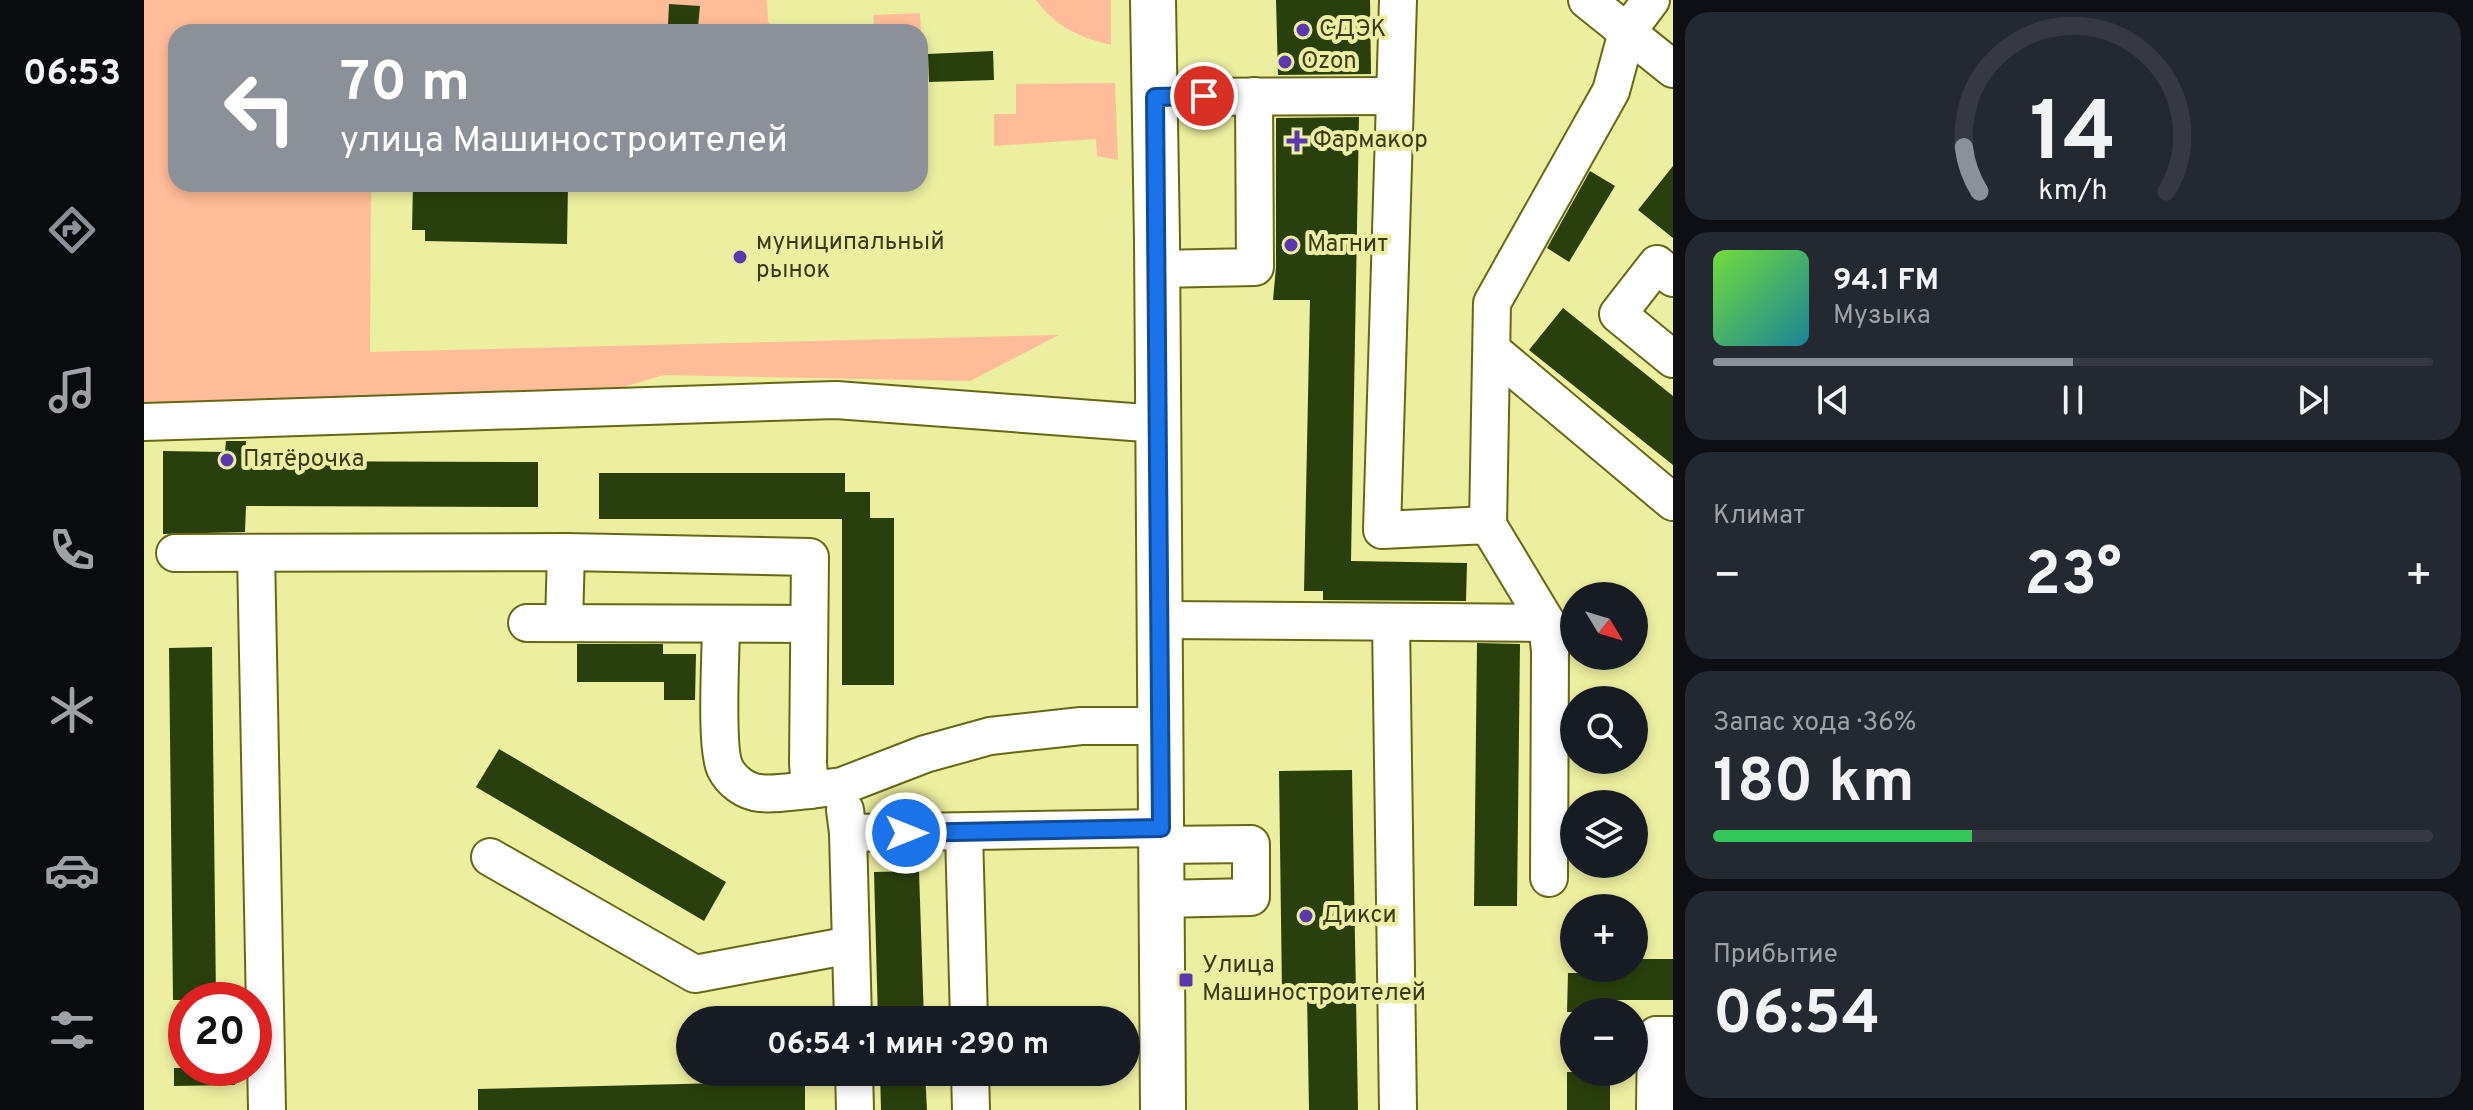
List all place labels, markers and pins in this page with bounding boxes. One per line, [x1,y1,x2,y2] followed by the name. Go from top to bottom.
[1319,15,1386,45] place label: СДЭК
[1294,21,1312,39] marker: СДЭК
[1301,47,1357,77] place label: Ozon
[1276,53,1294,71] marker: Ozon
[1170,62,1238,130] pin
[1313,126,1428,156] place label: Фармакор
[1288,132,1306,150] marker: Фармакор
[756,228,945,286] place label: муниципальный рынок
[1307,230,1388,260] place label: Магнит
[1282,236,1300,254] marker: Магнит
[731,248,749,266] marker: муниципальный рынок
[243,445,364,475] place label: Пятёрочка
[218,451,236,469] marker: Пятёрочка
[1322,901,1397,931] place label: Дикси
[1297,907,1315,925] marker: Дикси
[1202,951,1426,1009] place label: Улица Машиностроителей
[1177,971,1195,989] marker: Улица Машиностроителей

